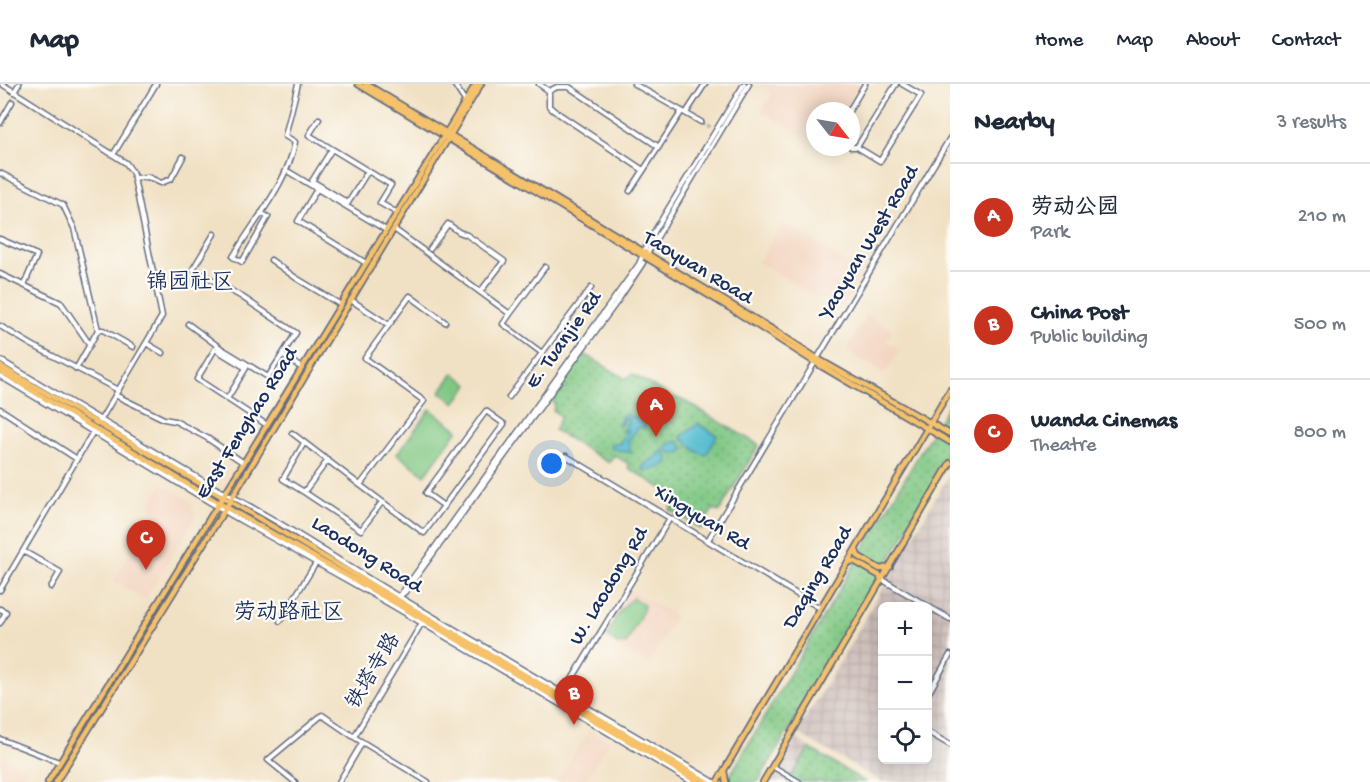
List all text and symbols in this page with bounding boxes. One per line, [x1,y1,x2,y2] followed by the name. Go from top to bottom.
[30,25,79,58] text: Map
[1035,29,1083,54] text: Home
[1116,29,1153,54] text: Map
[1186,29,1239,54] text: About
[1272,29,1340,54] text: Contact
[806,102,860,156] north arrow
[974,108,1055,139] text: Nearby
[1277,112,1346,135] text: 3 results
[813,160,927,326] street label: Yaoyuan West Road
[1031,196,1119,222] text: 劳动公园
[988,206,999,229] text: A
[1298,206,1346,229] text: 210 m
[1031,222,1069,245] text: Park
[637,226,758,312] street label: Taoyuan Road
[146,269,234,297] district label: 锦园社区
[521,286,610,394] street label: E. Tuanjie Rd
[1031,301,1128,327] text: China Post
[988,314,999,337] text: B
[1294,314,1346,337] text: 500 m
[1031,327,1148,350] text: Public building
[191,342,306,504] street label: East Fenghao Road
[636,388,676,437] pin: A
[1031,409,1177,435] text: Wanda Cinemas
[988,422,999,445] text: C
[1293,422,1346,445] text: 800 m
[1031,435,1096,458] text: Theatre
[537,449,566,478] your location
[648,480,755,558] street label: Xingyuan Rd
[306,512,428,601] street label: Laodong Road
[126,520,166,570] pin: C
[778,521,860,636] street label: Daqing Road
[565,522,656,650] street label: W. Laodong Rd
[234,599,344,627] district label: 劳动路社区
[878,602,932,764] map controls
[878,602,932,656] button: +
[341,629,407,714] street label: 铁塔寺路
[878,656,932,710] button: −
[554,676,594,725] pin: B
[878,710,932,764] button: locate

